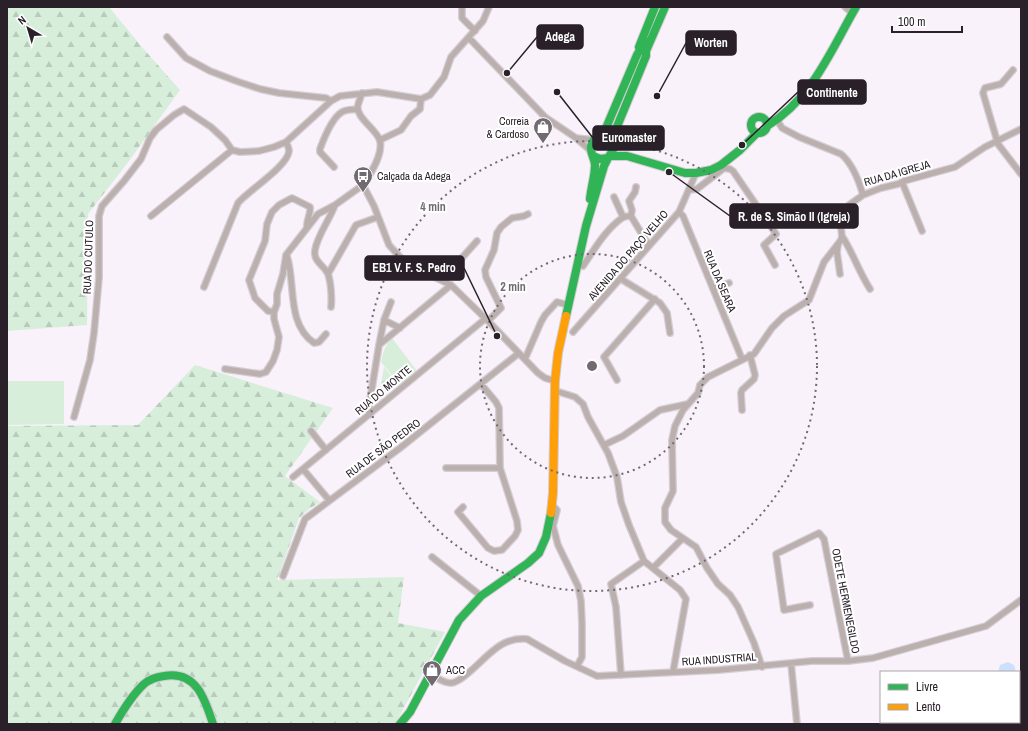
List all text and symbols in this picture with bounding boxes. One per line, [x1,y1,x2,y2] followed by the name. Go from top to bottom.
[8,8,48,48] north arrow
[892,8,962,34] scale bar
[15,13,29,28] text: N
[898,14,925,30] text: 100 m
[537,25,583,49] callout: Adega
[545,29,576,45] text: Adega
[686,31,736,55] callout: Worten
[694,35,728,51] text: Worten
[798,80,866,104] callout: Continente
[806,85,858,101] text: Continente
[486,114,529,141] place label: Correia & Cardoso
[532,116,554,144] shop icon: Correia & Cardoso
[593,126,664,150] callout: Euromaster
[602,130,657,146] text: Euromaster
[862,157,933,189] street label: RUA DA IGREJA
[352,165,374,193] bus stop icon: Calçada da Adega
[377,169,451,183] place label: Calçada da Adega
[420,199,446,215] text: 4 min
[730,204,858,228] callout: R. de S. Simão II (Igreja)
[584,207,671,304] street label: AVENIDA DO PAÇO VELHO
[738,209,850,225] text: R. de S. Simão II (Igreja)
[80,220,96,294] street label: RUA DO CUTULO
[701,248,740,315] street label: RUA DA SEARA
[365,256,464,280] callout: EB1 V. F. S. Pedro
[372,260,456,276] text: EB1 V. F. S. Pedro
[500,279,526,295] text: 2 min
[585,359,599,373] centre of rings
[352,362,414,418] street label: RUA DO MONTE
[343,415,423,481] street label: RUA DE SÃO PEDRO
[829,547,863,655] street label: ODETE HERMENEGILDO
[681,649,757,669] street label: RUA INDUSTRIAL
[421,659,443,687] shop icon: ACC
[445,663,466,677] place label: ACC
[880,671,1020,723] legend
[916,679,938,695] text: Livre
[916,699,941,715] text: Lento

